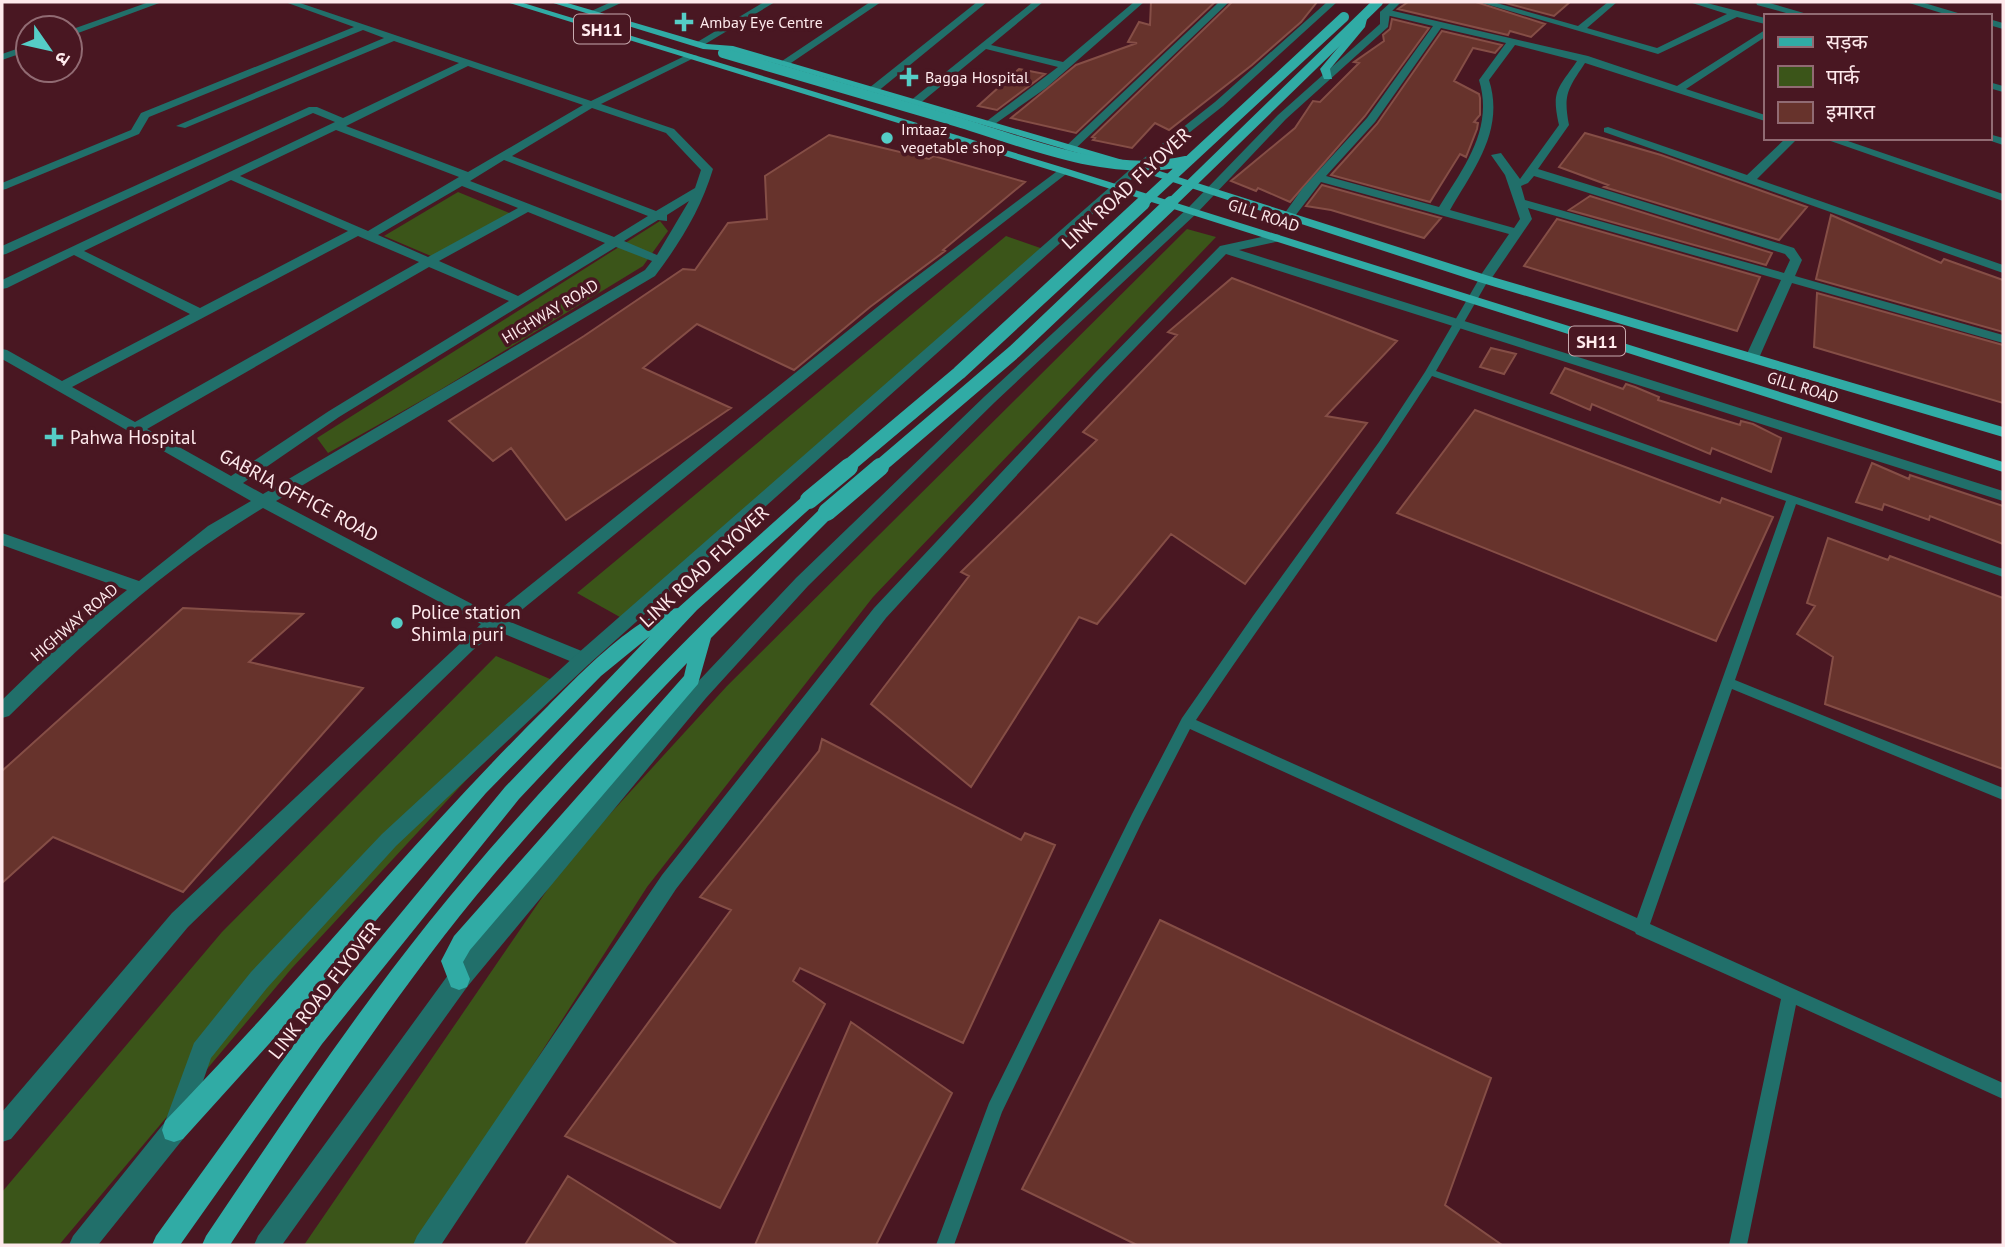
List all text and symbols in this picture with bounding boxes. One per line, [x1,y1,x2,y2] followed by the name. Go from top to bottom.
[674,12,694,32] marker: Ambay Eye Centre
[700,12,823,32] place label: Ambay Eye Centre
[14,14,84,84] north arrow
[1764,14,1991,140] legend
[574,15,630,44] road number: SH11
[1826,28,1868,55] text: सड़क
[50,47,76,71] text: उ
[1826,63,1860,90] text: पार्क
[899,67,919,87] marker: Bagga Hospital
[925,67,1029,87] place label: Bagga Hospital
[1826,98,1876,125] text: इमारत
[901,119,1005,157] place label: Imtaaz vegetable shop
[1056,122,1196,254] street label: LINK ROAD FLYOVER
[879,130,895,146] marker: Imtaaz vegetable shop
[1226,194,1302,236] street label: GILL ROAD
[498,274,602,348] street label: HIGHWAY ROAD
[1569,326,1625,356] road number: SH11
[1765,367,1841,407] street label: GILL ROAD
[70,425,196,449] place label: Pahwa Hospital
[44,427,64,447] marker: Pahwa Hospital
[215,443,383,547] street label: GABRIA OFFICE ROAD
[634,500,774,632] street label: LINK ROAD FLYOVER
[26,579,122,665] street label: HIGHWAY ROAD
[411,600,521,646] place label: Police station Shimla puri
[389,615,405,631] marker: Police station Shimla puri
[263,916,385,1064] street label: LINK ROAD FLYOVER

